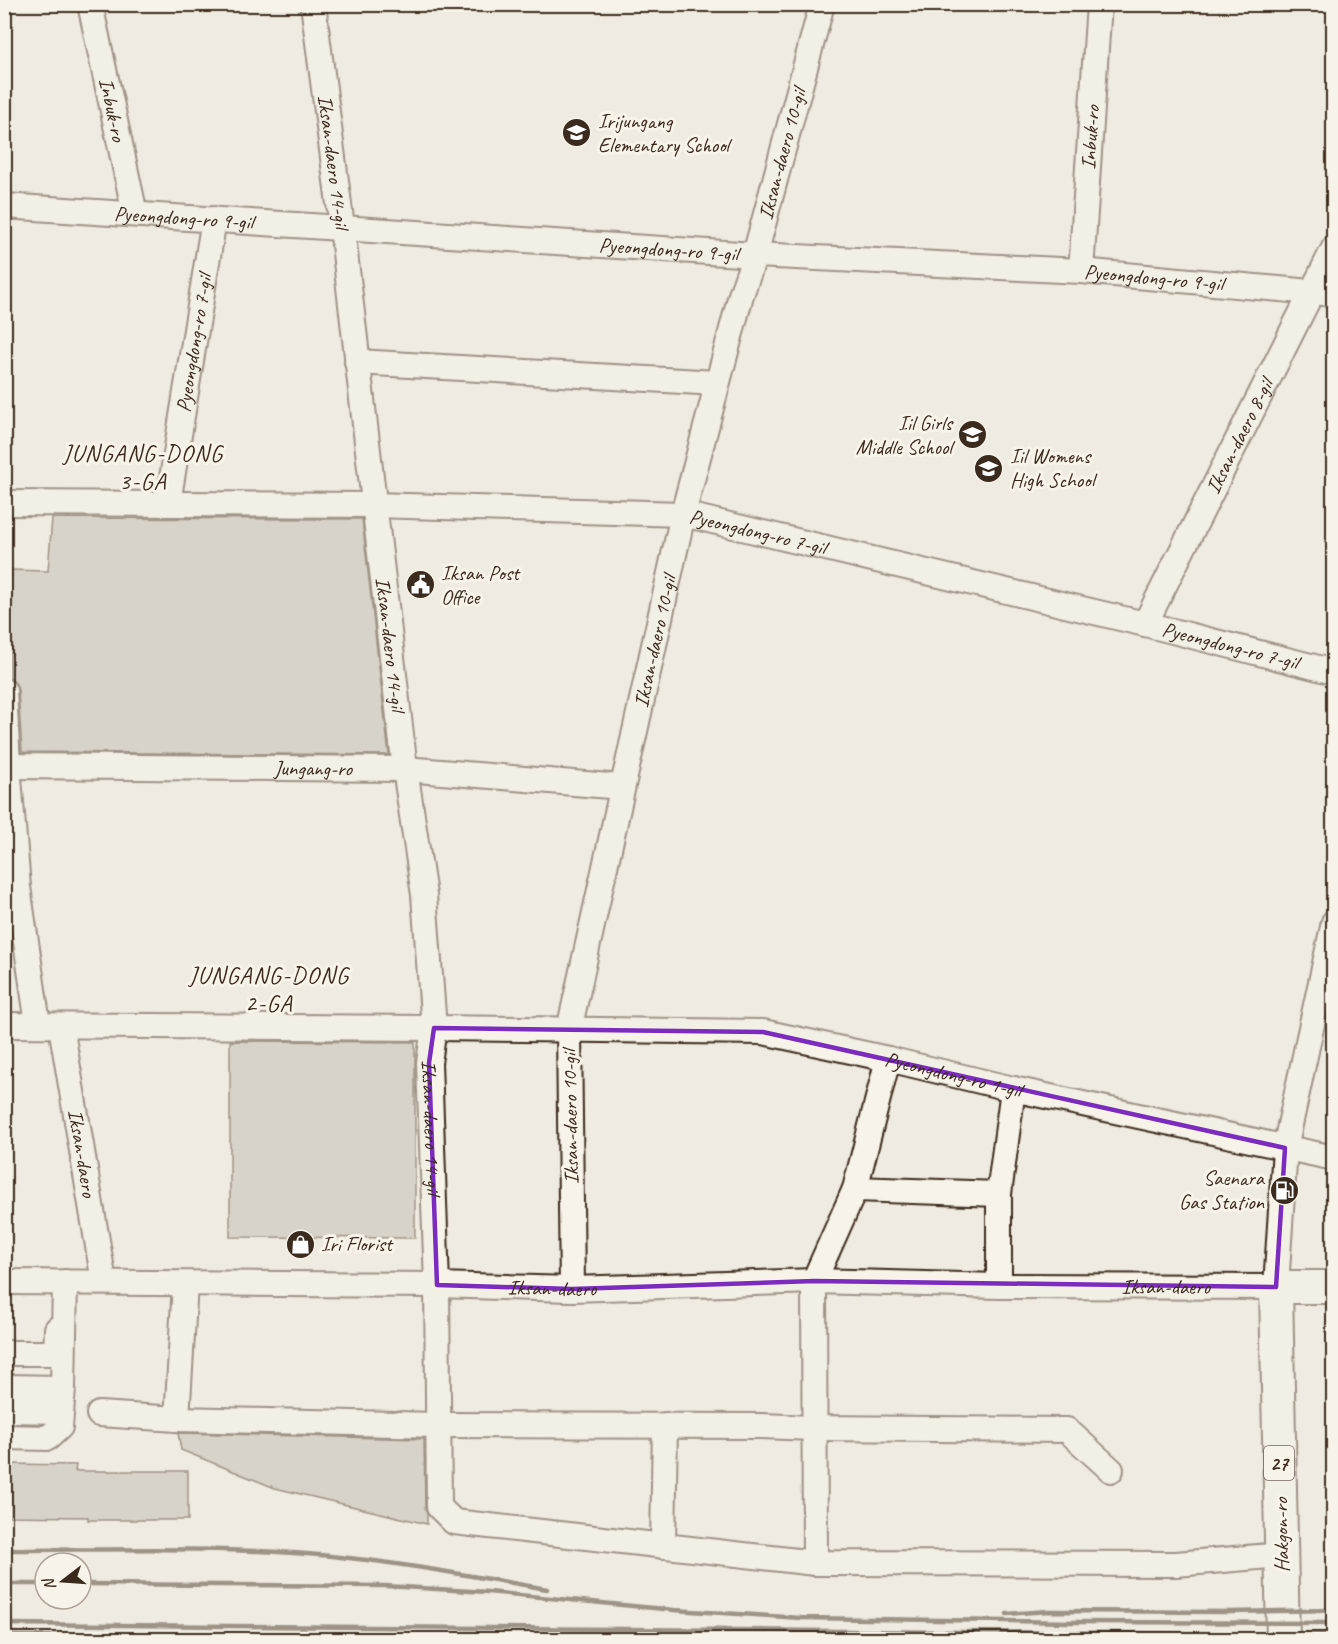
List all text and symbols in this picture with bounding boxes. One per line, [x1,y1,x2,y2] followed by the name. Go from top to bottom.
[93,76,132,145] street label: Inbuk-ro
[752,82,813,222] street label: Iksan-daero 10-gil
[312,93,356,233] street label: Iksan-daero 14-gil
[1075,103,1105,170] street label: Inbuk-ro
[598,108,733,158] place label: Irijungang Elementary School
[561,117,593,149] school or university icon: Irijungang Elementary School
[113,200,257,235] street label: Pyeongdong-ro 9-gil
[598,232,742,267] street label: Pyeongdong-ro 9-gil
[1083,258,1228,297] street label: Pyeongdong-ro 9-gil
[170,269,218,414] street label: Pyeongdong-ro 7-gil
[1200,372,1281,498] street label: Iksan-daero 8-gil
[856,410,955,460] place label: Iil Girls Middle School
[957,419,989,451] school or university icon: Iil Girls Middle School
[62,438,224,496] district label: JUNGANG-DONG 3-GA
[1010,443,1098,493] place label: Iil Womens High School
[973,452,1005,484] school or university icon: Iil Womens High School
[687,503,832,561] street label: Pyeongdong-ro 7-gil
[441,560,521,610] place label: Iksan Post Office
[404,569,436,601] public building icon: Iksan Post Office
[628,570,683,710] street label: Iksan-daero 10-gil
[370,576,412,716] street label: Iksan-daero 14-gil
[1160,616,1304,676] street label: Pyeongdong-ro 7-gil
[273,755,354,782] street label: Jungang-ro
[188,960,350,1018] district label: JUNGANG-DONG 2-GA
[556,1046,584,1184] street label: Iksan-daero 10-gil
[882,1046,1027,1104] street label: Pyeongdong-ro 1-gil
[416,1060,447,1198] street label: Iksan-daero 14-gil
[62,1107,103,1201] street label: Iksan-daero
[1179,1165,1266,1215] place label: Saenara Gas Station
[1269,1174,1301,1206] fuel station icon: Saenara Gas Station
[284,1228,316,1260] shop icon: Iri Florist
[321,1231,394,1257] place label: Iri Florist
[1121,1273,1212,1300] street label: Iksan-daero
[507,1274,598,1302] street label: Iksan-daero
[1264,1446,1294,1480] road number: 27
[1267,1496,1295,1573] street label: Hakgon-ro
[33,1551,93,1611] north arrow
[38,1574,61,1593] text: N

